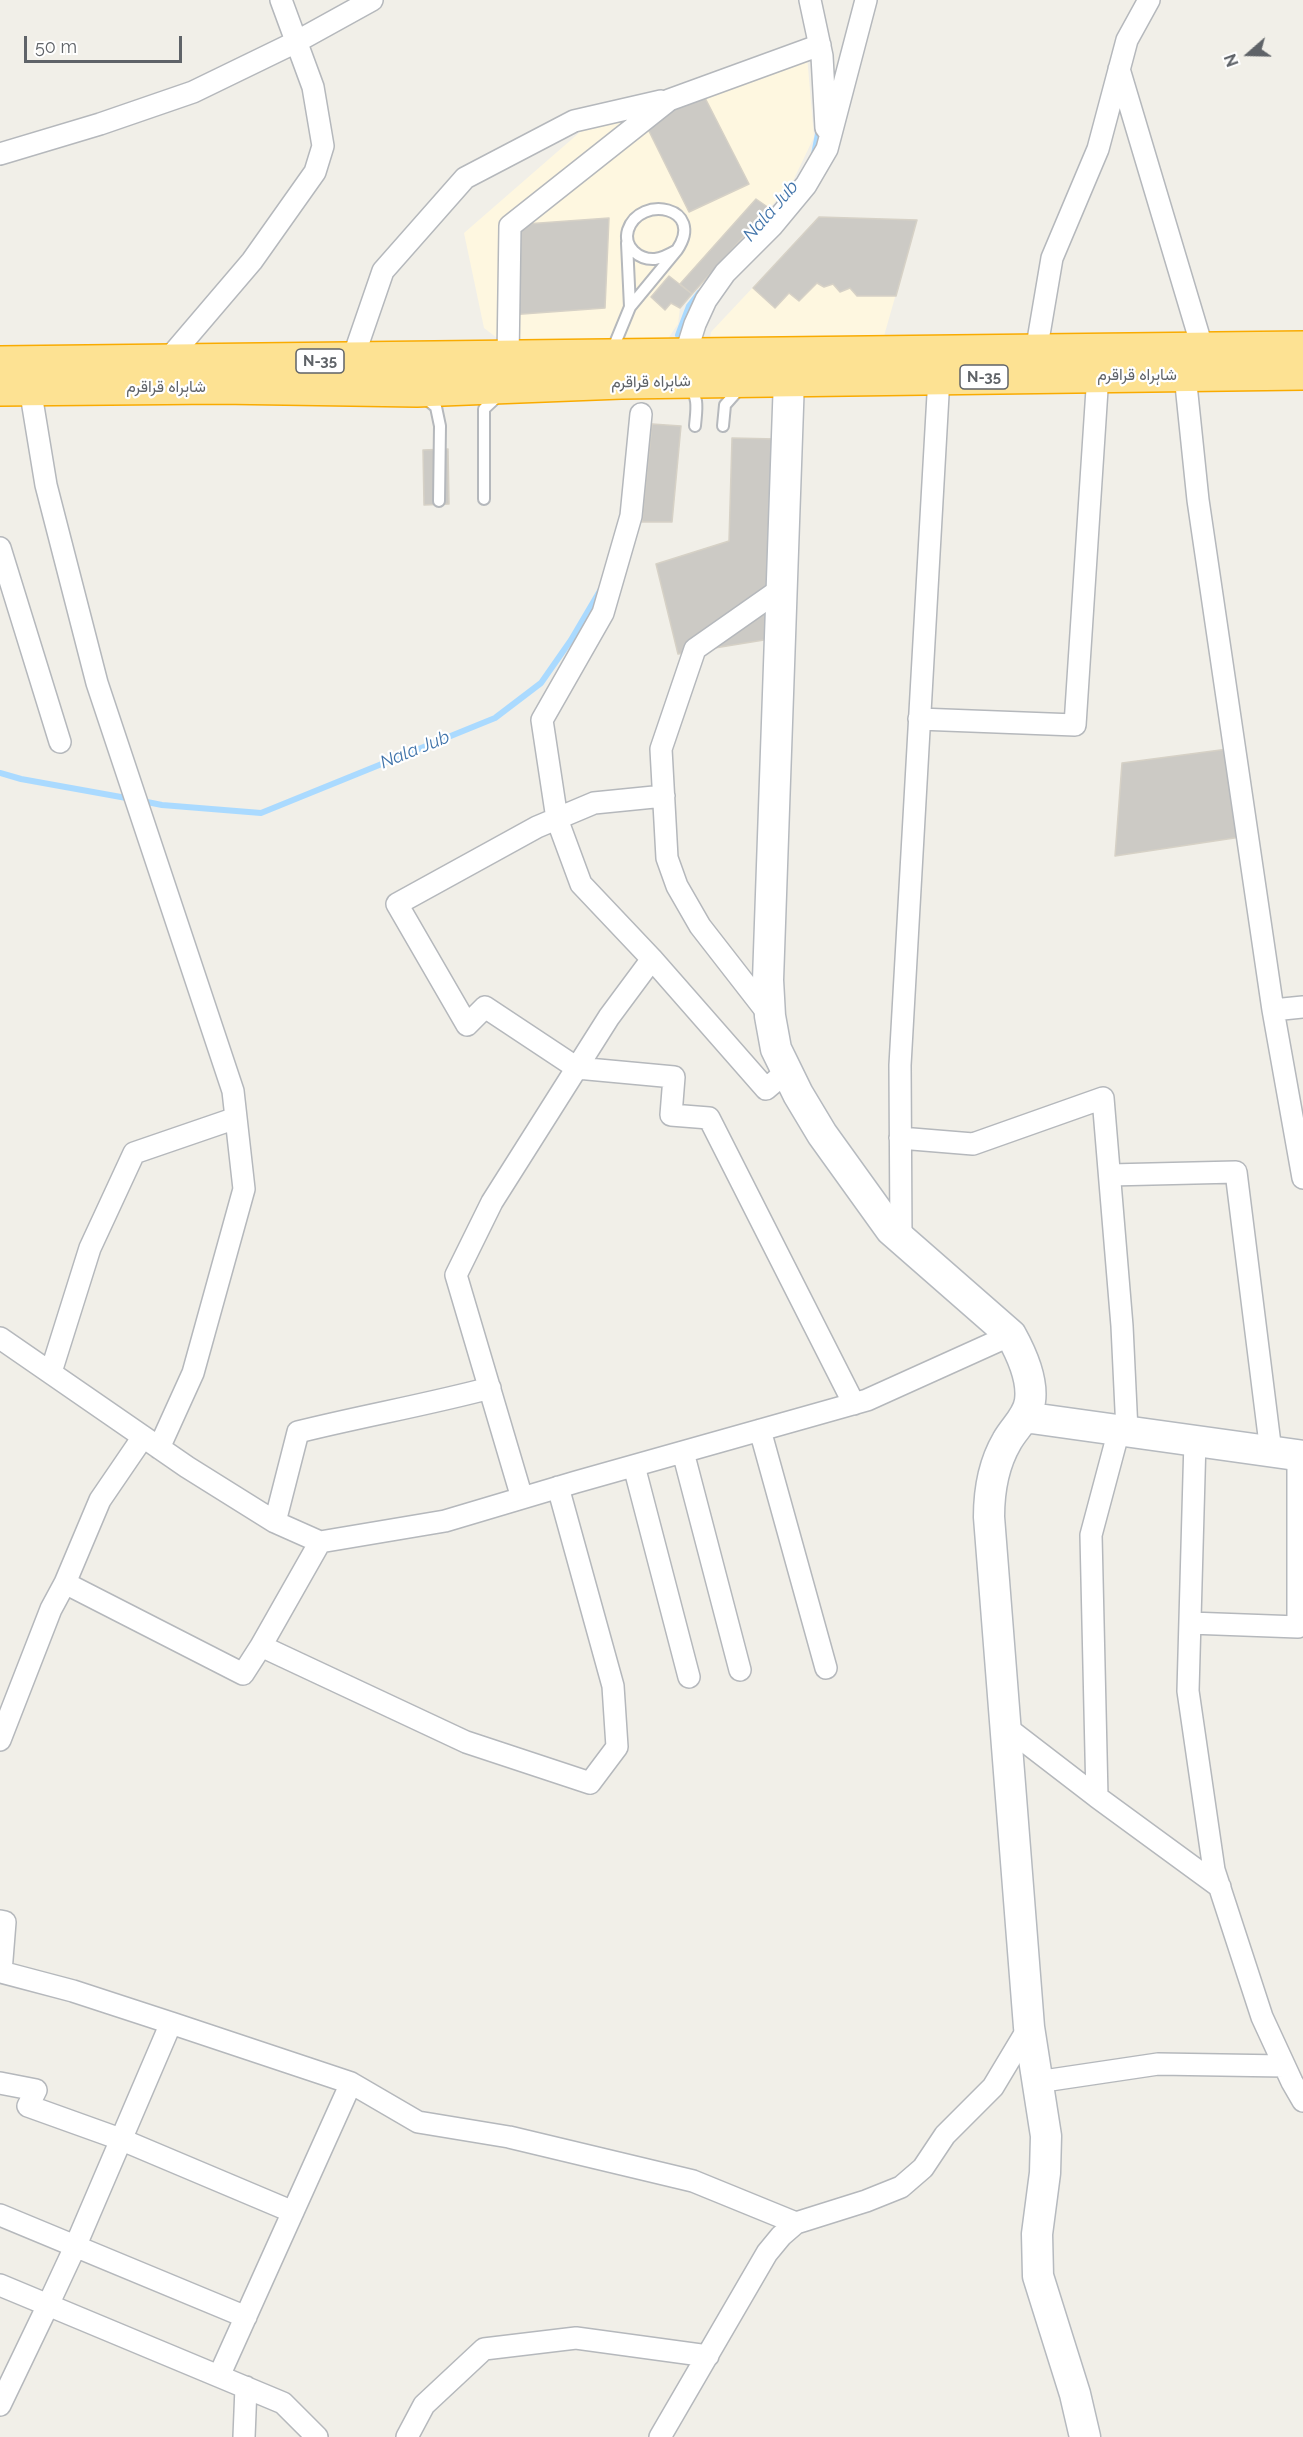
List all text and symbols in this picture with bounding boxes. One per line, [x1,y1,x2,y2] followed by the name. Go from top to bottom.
[27,24,184,62] scale bar
[1219,24,1279,84] north arrow
[35,36,77,57] text: 50 m
[1221,51,1243,69] text: N
[739,176,803,246] water label: Nala Jub
[296,349,344,373] road number: N-35
[960,365,1008,389] road number: N-35
[1097,365,1177,385] street label: شاہراہ قراقرم
[611,372,691,392] street label: شاہراہ قراقرم
[126,377,206,397] street label: شاہراہ قراقرم
[377,726,453,774] water label: Nala Jub

